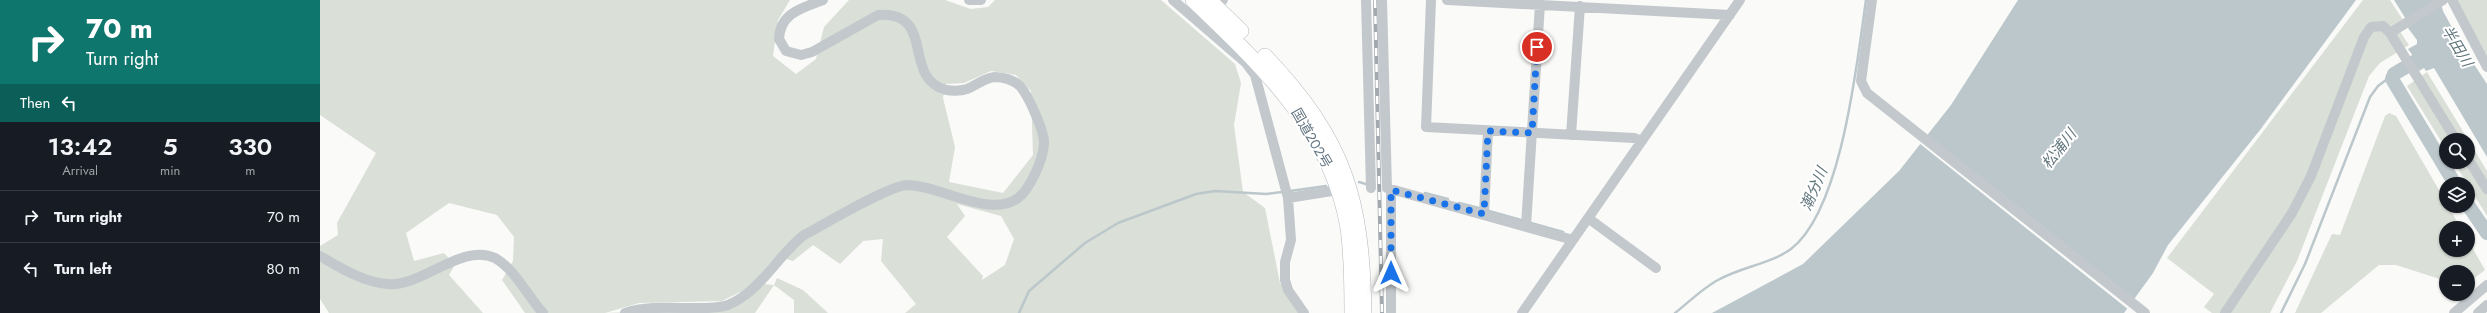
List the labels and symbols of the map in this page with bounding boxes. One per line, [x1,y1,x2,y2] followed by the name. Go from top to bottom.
[2436,21,2479,73] water label: 半田川
[1520,30,1554,64] pin
[1287,104,1337,172] street label: 国道202号
[2036,123,2083,174] water label: 松浦川
[1795,162,1834,214] water label: 潮分川
[1370,252,1412,294] position arrow

